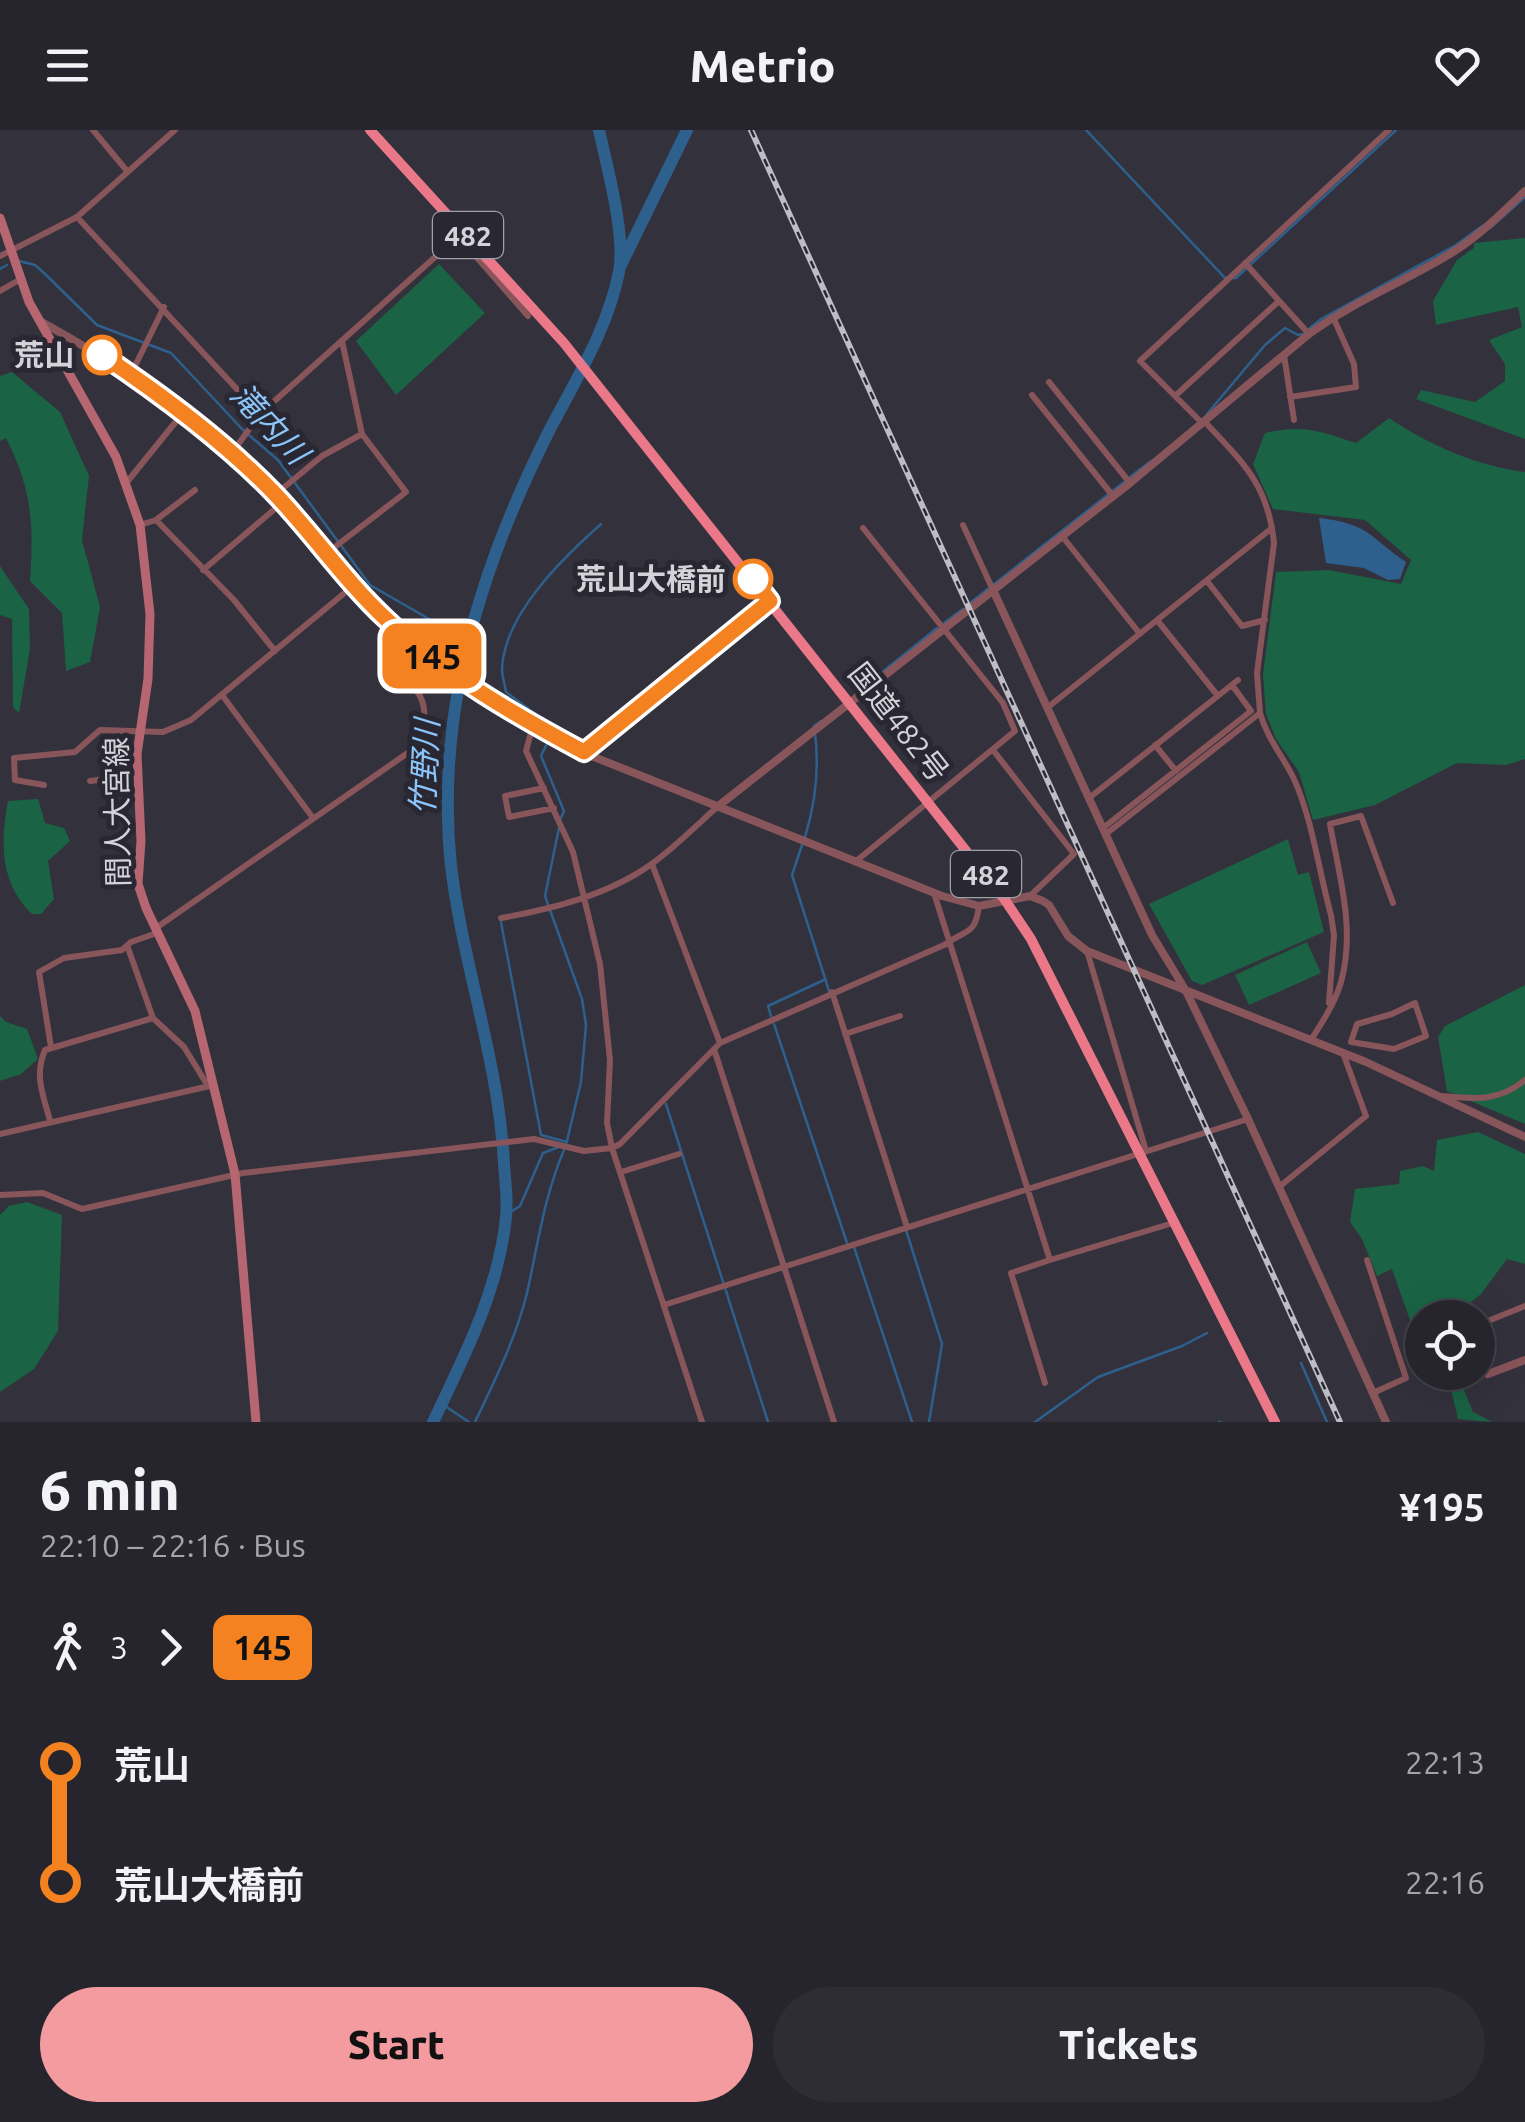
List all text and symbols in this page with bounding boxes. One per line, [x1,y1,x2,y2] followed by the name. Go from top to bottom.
[40,38,95,93] icon: menu
[1430,38,1485,93] icon: heart
[690,40,835,91] text: Metrio
[433,212,503,258] road number: 482
[83,336,121,374] marker: 荒山
[14,338,74,372] place label: 荒山
[224,376,318,473] water label: 滝内川
[734,560,772,598] marker: 荒山大橋前
[576,562,726,596] place label: 荒山大橋前
[374,624,490,688] line badge: 145
[402,636,462,676] text: 145
[842,656,956,788] street label: 国道482号
[404,715,445,816] water label: 竹野川
[99,737,135,887] street label: 間人大宮線
[951,851,1021,897] road number: 482
[1405,1300,1495,1390] map controls
[1405,1300,1495,1390] button: locate
[40,1459,180,1520] text: 6 min
[1399,1486,1485,1528] text: ¥195
[40,1527,306,1563] text: 22:10 – 22:16 · Bus
[40,1620,95,1675] icon: walk
[143,1620,198,1675] icon: forward
[233,1627,292,1667] text: 145
[110,1629,128,1665] text: 3
[114,1744,190,1786] text: 荒山
[1405,1744,1485,1780] text: 22:13
[114,1864,304,1906] text: 荒山大橋前
[1405,1864,1485,1900] text: 22:16
[40,1987,753,2102] button: Start
[773,1987,1485,2102] button: Tickets

